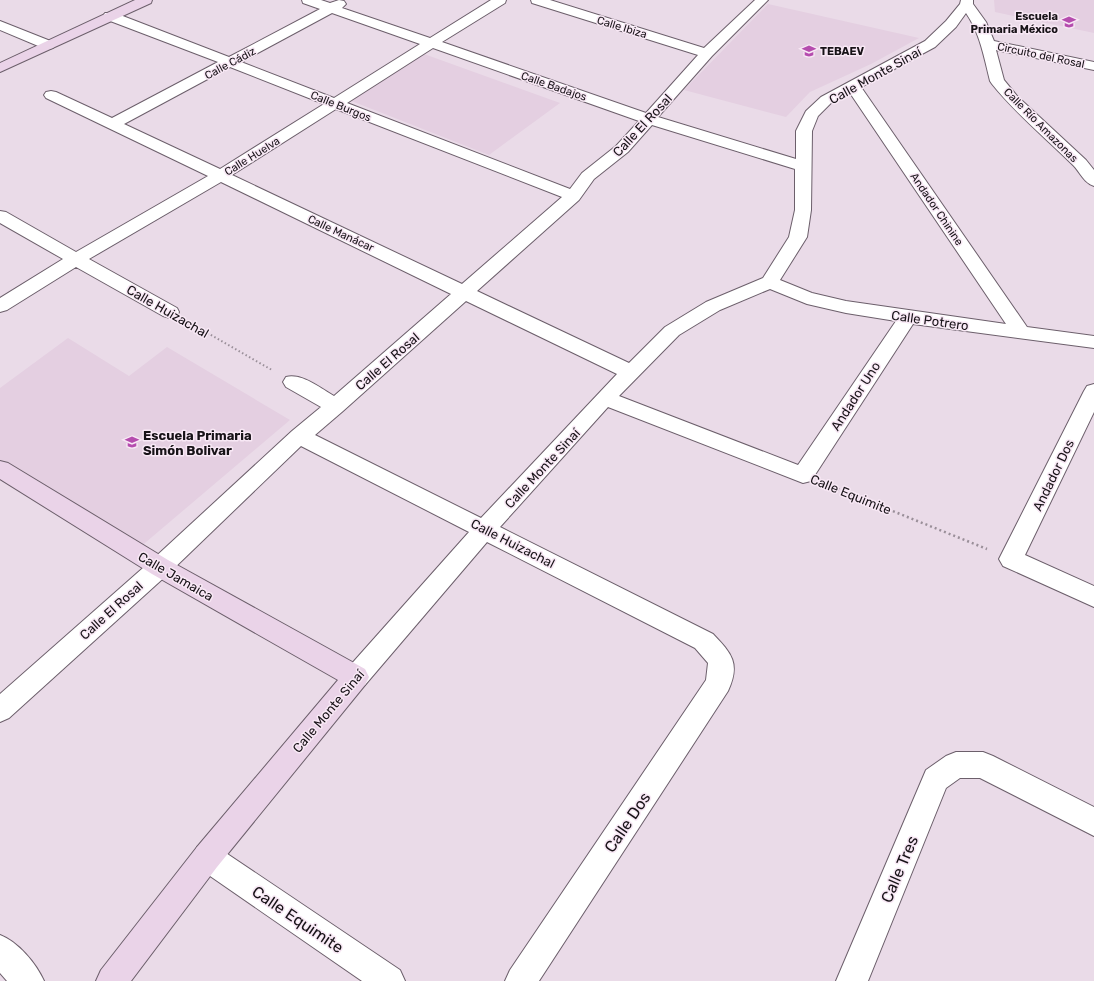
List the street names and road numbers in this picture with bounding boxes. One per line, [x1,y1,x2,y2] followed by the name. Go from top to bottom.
[595,14,648,41] street label: Calle Ibiza
[996,40,1086,71] street label: Circuito del Rosal
[826,43,925,107] street label: Calle Monte Sinaí
[203,44,258,82] street label: Calle Cádiz
[519,69,589,104] street label: Calle Badajos
[1001,86,1081,165] street label: Calle Río Amazonas
[309,88,373,125] street label: Calle Burgos
[610,91,675,160] street label: Calle El Rosal
[222,134,282,179] street label: Calle Huelva
[907,170,966,248] street label: Andador Chinine
[306,212,377,255] street label: Calle Manácar
[124,282,211,341] street label: Calle Huizachal
[890,308,969,333] street label: Calle Potrero
[352,330,422,393] street label: Calle El Rosal
[828,359,883,433] street label: Andador Uno
[502,425,584,511] street label: Calle Monte Sinaí
[1030,437,1077,513] street label: Andador Dos
[808,471,894,518] street label: Calle Equimite
[468,516,557,571] street label: Calle Huizachal
[136,549,216,604] street label: Calle Jamaica
[77,578,146,643] street label: Calle El Rosal
[289,666,368,756] street label: Calle Monte Sinaí
[600,789,654,856] street label: Calle Dos
[877,833,922,905] street label: Calle Tres
[248,882,347,957] street label: Calle Equimite

